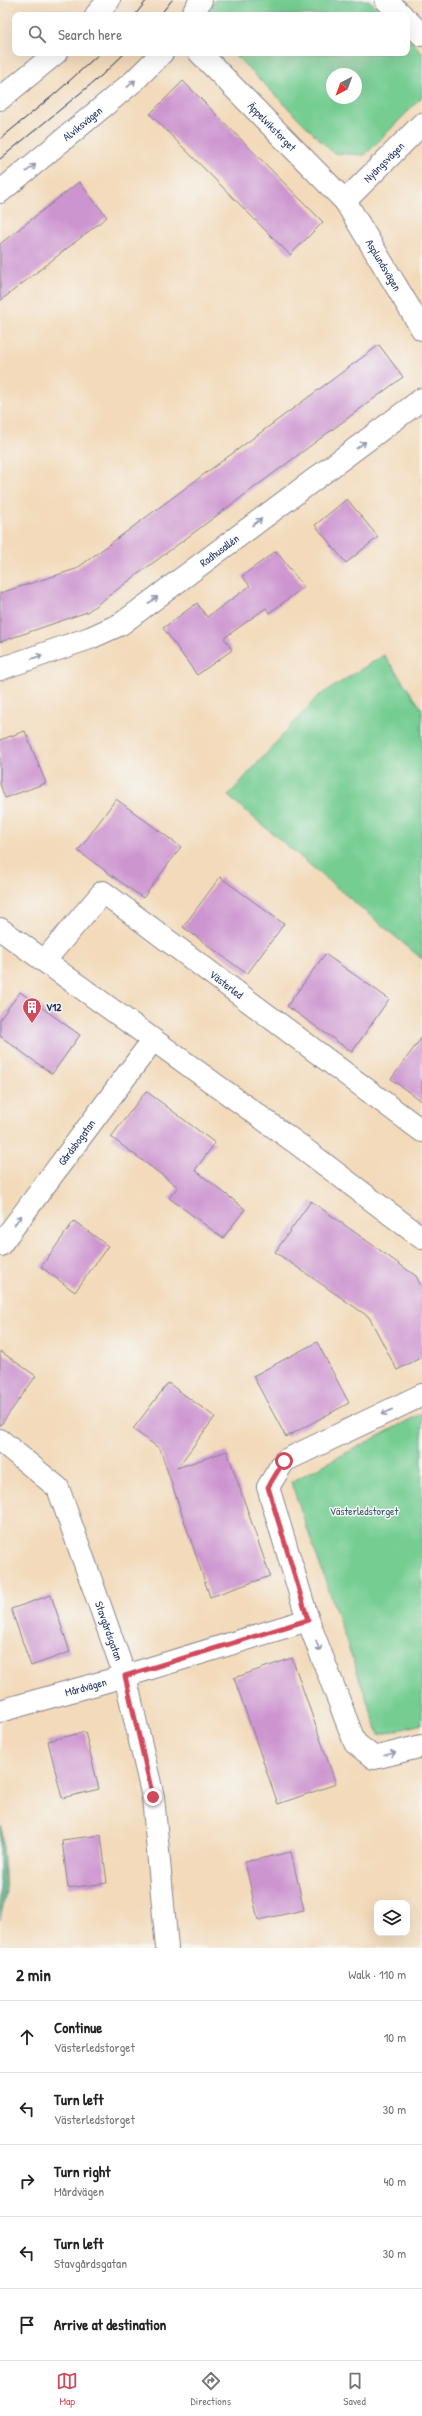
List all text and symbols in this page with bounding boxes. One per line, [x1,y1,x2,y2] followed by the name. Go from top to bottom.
[12,12,410,56] search box
[26,23,48,45] icon: search
[58,24,122,45] text: Search here
[326,68,362,104] north arrow
[125,80,136,89] one-way arrow
[245,99,299,154] street label: Äppelvikstorget
[60,103,105,144] street label: Alviksvägen
[361,139,407,185] street label: Nyängsvägen
[25,163,36,172] one-way arrow
[363,237,405,294] street label: Asplundsvägen
[355,440,366,449] one-way arrow
[251,518,262,527] one-way arrow
[197,531,242,570] street label: Radhusallén
[147,596,158,604] one-way arrow
[31,652,43,660] one-way arrow
[207,967,247,1002] street label: Västerled
[21,996,43,1024] building icon: V12
[46,1000,62,1014] place label: V12
[55,1117,98,1168] street label: Gårdsbogatan
[14,1215,23,1226] one-way arrow
[381,1409,393,1416] one-way arrow
[275,1452,293,1470] route start
[330,1504,398,1518] park label: Västerledstorget
[92,1599,126,1662] street label: Stavgårdsgatan
[315,1640,323,1652] one-way arrow
[63,1675,108,1699] street label: Mårdvägen
[383,1749,396,1757] one-way arrow
[144,1788,162,1806] route end
[374,1900,410,1936] map controls
[374,1900,410,1936] button: layers
[16,1963,51,1986] text: 2 min
[348,1965,406,1983] text: Walk · 110 m
[54,2017,102,2038] text: Continue
[16,2026,38,2048] icon: ahead
[384,2028,406,2046] text: 10 m
[54,2038,135,2056] text: Västerledstorget
[54,2089,104,2110] text: Turn left
[16,2098,38,2120] icon: left
[383,2100,406,2118] text: 30 m
[54,2110,135,2128] text: Västerledstorget
[54,2161,110,2182] text: Turn right
[16,2170,38,2192] icon: right
[383,2172,406,2190] text: 40 m
[54,2182,104,2200] text: Mårdvägen
[54,2233,104,2254] text: Turn left
[16,2242,38,2264] icon: left
[383,2244,406,2262] text: 30 m
[54,2254,127,2272] text: Stavgårdsgatan
[16,2314,38,2336] icon: arrive
[54,2314,166,2335] text: Arrive at destination
[56,2370,78,2408] tab: Map
[191,2370,231,2408] tab: Directions
[343,2370,366,2408] tab: Saved

